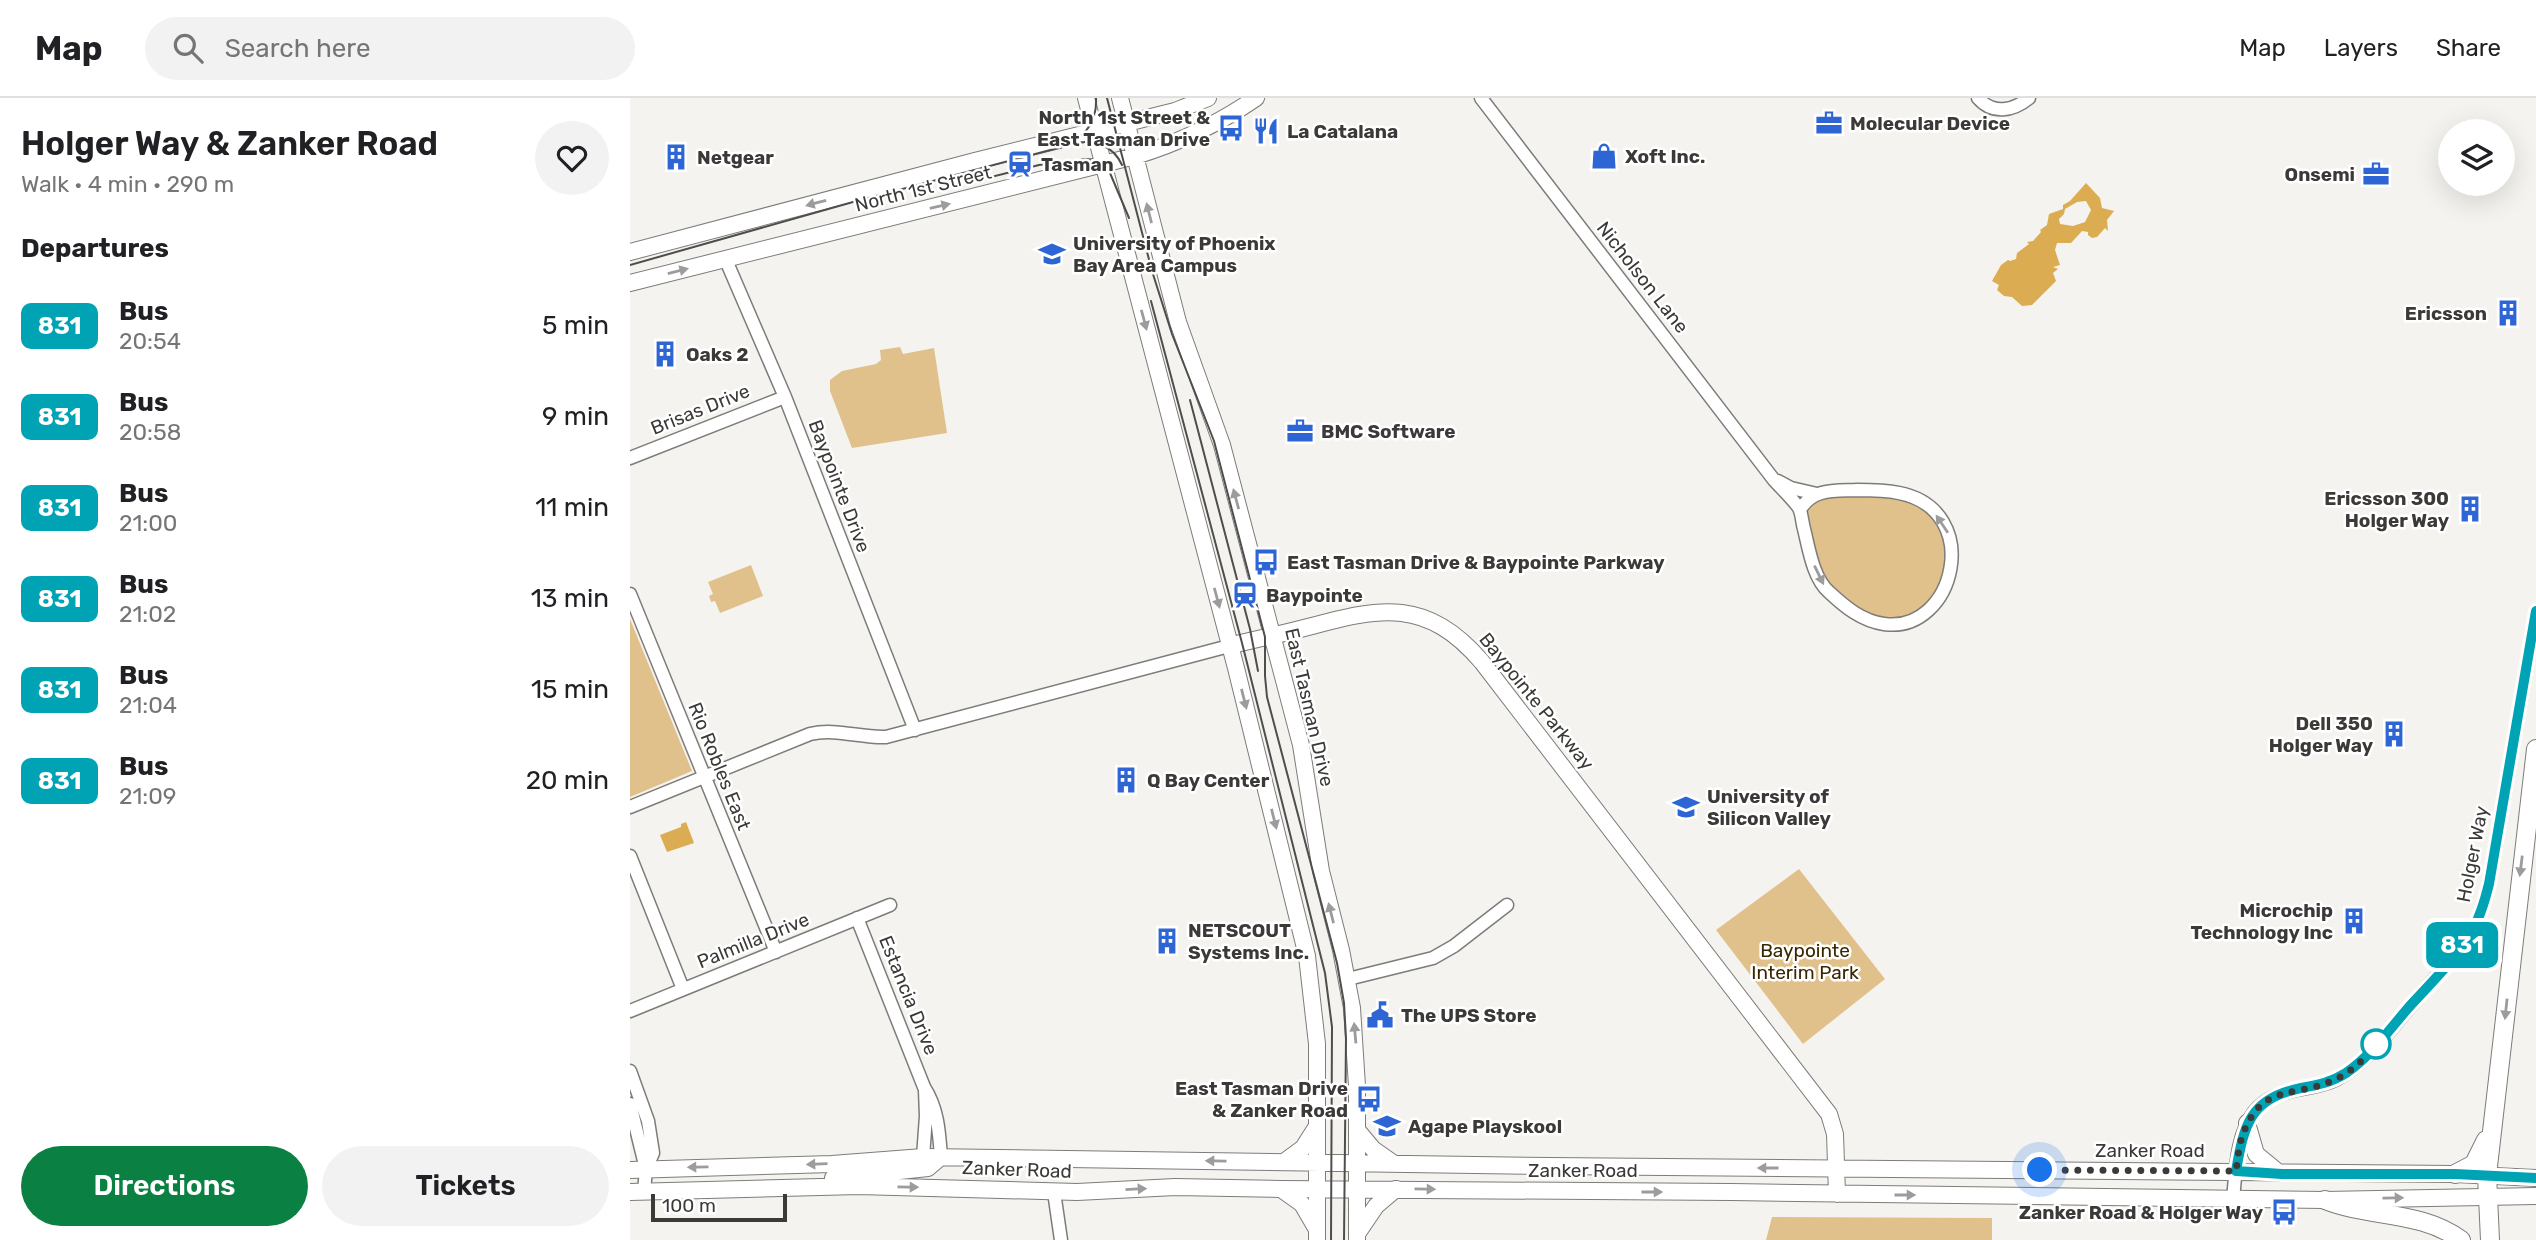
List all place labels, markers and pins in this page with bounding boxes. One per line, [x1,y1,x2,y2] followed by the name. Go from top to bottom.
[1037,106,1210,151] place label: North 1st Street & East Tasman Drive
[1814,108,1844,138] office icon: Molecular Device
[1850,112,2010,135] place label: Molecular Device
[1216,113,1246,143] bus stop icon: North 1st Street & East Tasman Drive
[1251,116,1281,146] restaurant icon: La Catalana
[1287,120,1398,143] place label: La Catalana
[1589,141,1619,171] shop icon: Xoft Inc.
[661,142,691,172] building icon: Netgear
[1625,145,1705,168] place label: Xoft Inc.
[697,146,774,169] place label: Netgear
[1005,149,1035,179] station icon: Tasman
[1041,153,1114,176] place label: Tasman
[2361,159,2391,189] office icon: Onsemi
[2285,163,2355,186] place label: Onsemi
[1073,232,1276,277] place label: University of Phoenix Bay Area Campus
[1037,239,1067,269] school or university icon: University of Phoenix Bay Area Campus
[2493,298,2523,328] building icon: Ericsson
[2405,302,2487,325] place label: Ericsson
[650,339,680,369] building icon: Oaks 2
[686,343,749,366] place label: Oaks 2
[1285,416,1315,446] office icon: BMC Software
[1321,420,1456,443] place label: BMC Software
[2324,487,2450,532] place label: Ericsson 300 Holger Way
[2455,494,2485,524] building icon: Ericsson 300 Holger Way
[1251,547,1281,577] bus stop icon: East Tasman Drive & Baypointe Parkway
[1287,551,1665,574] place label: East Tasman Drive & Baypointe Parkway
[1230,580,1260,610] station icon: Baypointe
[1266,584,1363,607] place label: Baypointe
[2269,712,2374,757] place label: Dell 350 Holger Way
[2379,719,2409,749] building icon: Dell 350 Holger Way
[1111,765,1141,795] building icon: Q Bay Center
[1147,769,1270,792] place label: Q Bay Center
[1707,785,1831,830] place label: University of Silicon Valley
[1671,792,1701,822] school or university icon: University of Silicon Valley
[2190,899,2333,944] place label: Microchip Technology Inc
[2339,906,2369,936] building icon: Microchip Technology Inc
[1188,919,1309,964] place label: NETSCOUT Systems Inc.
[1152,926,1182,956] building icon: NETSCOUT Systems Inc.
[1365,1000,1395,1030] public building icon: The UPS Store
[1401,1004,1537,1027] place label: The UPS Store
[2361,1029,2391,1059] unlabelled marker
[1175,1077,1348,1122] place label: East Tasman Drive & Zanker Road
[1354,1084,1384,1114] bus stop icon: East Tasman Drive & Zanker Road
[1372,1111,1402,1141] school or university icon: Agape Playskool
[1408,1115,1562,1138] place label: Agape Playskool
[2269,1197,2299,1227] bus stop icon: Zanker Road & Holger Way
[2019,1201,2264,1224] place label: Zanker Road & Holger Way

